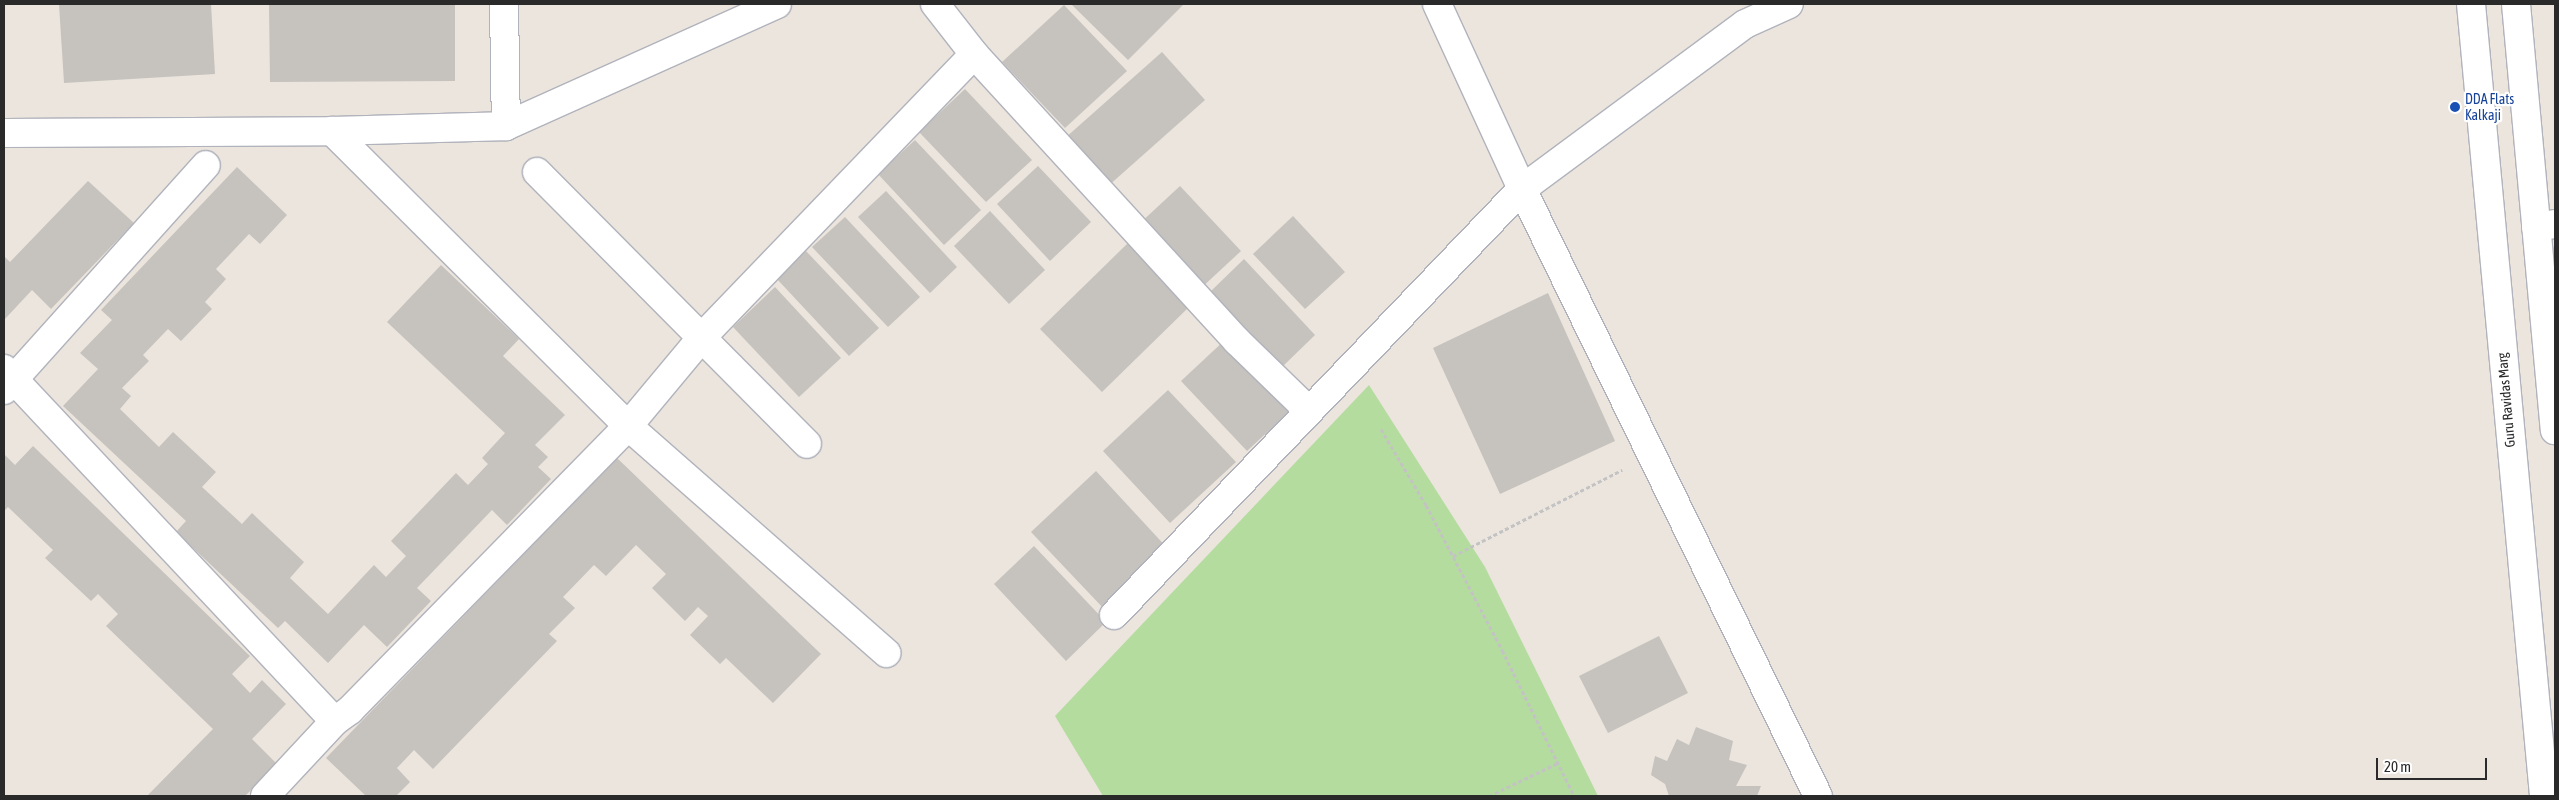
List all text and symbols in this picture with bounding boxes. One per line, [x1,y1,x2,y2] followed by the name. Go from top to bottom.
[2465,91,2514,124] place label: DDA Flats Kalkaji
[2449,101,2461,113] marker: DDA Flats Kalkaji
[2493,352,2519,448] street label: Guru Ravidas Marg
[2379,748,2490,780] scale bar
[2384,758,2411,775] text: 20 m

